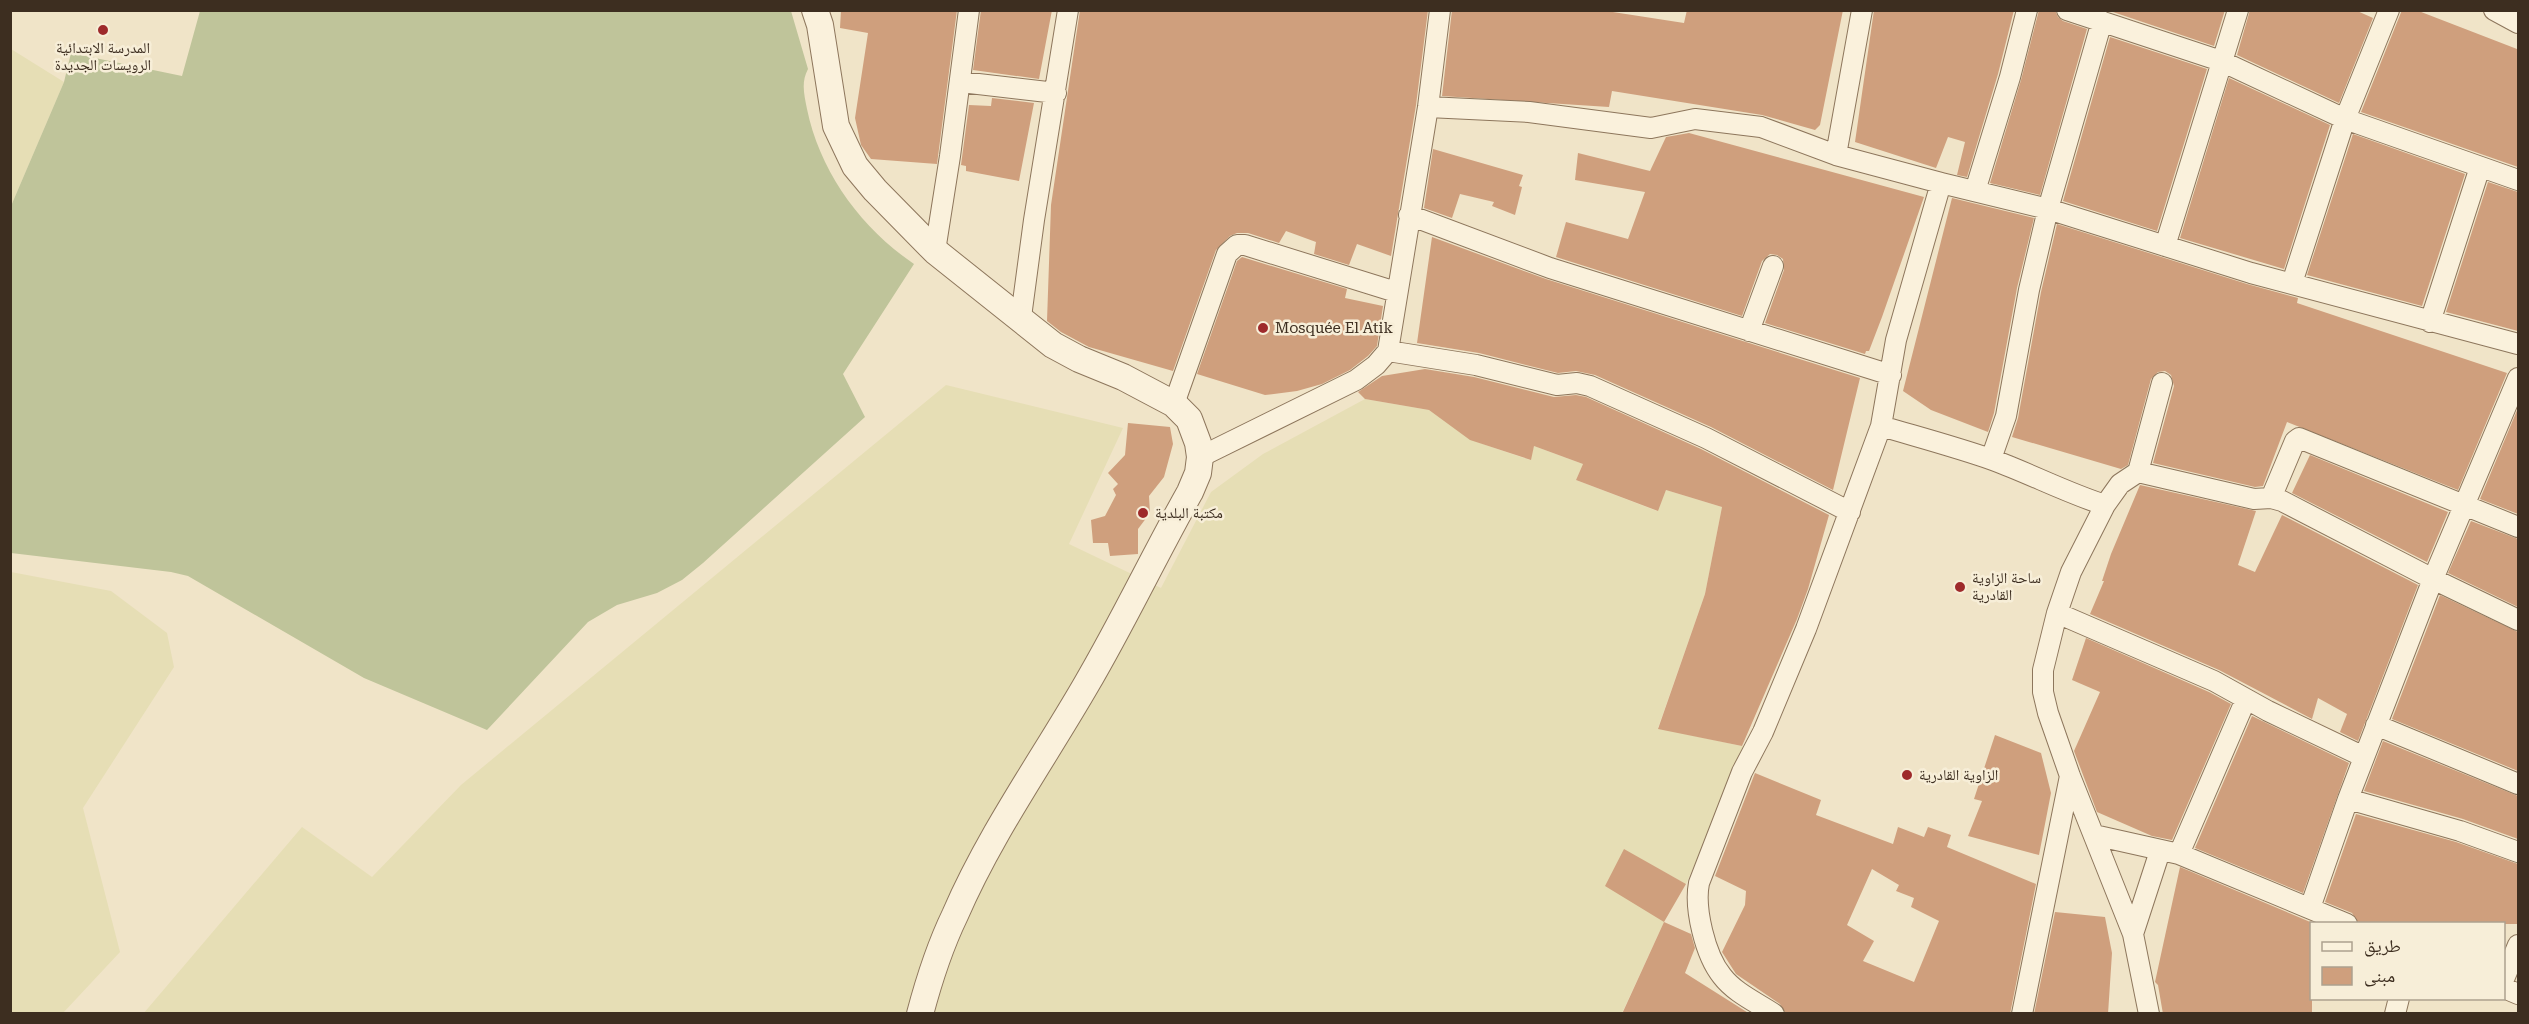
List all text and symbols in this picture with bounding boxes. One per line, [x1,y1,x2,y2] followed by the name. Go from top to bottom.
[96,23,110,37] marker: المدرسة الابتدائية الرويسات الجديدة
[55,39,151,74] place label: المدرسة الابتدائية الرويسات الجديدة
[1275,319,1393,337] place label: Mosquée El Atik
[1256,321,1270,335] marker: Mosquée El Atik
[1155,504,1223,522] place label: مكتبة البلدية
[1136,506,1150,520] marker: مكتبة البلدية
[1972,569,2041,604] place label: ساحة الزاوية القادرية
[1953,580,1967,594] marker: ساحة الزاوية القادرية
[1919,766,1998,784] place label: الزاوية القادرية
[1900,768,1914,782] marker: الزاوية القادرية
[2310,922,2505,1000] legend
[2364,935,2401,957] text: طريق
[2364,965,2395,987] text: مبنى

